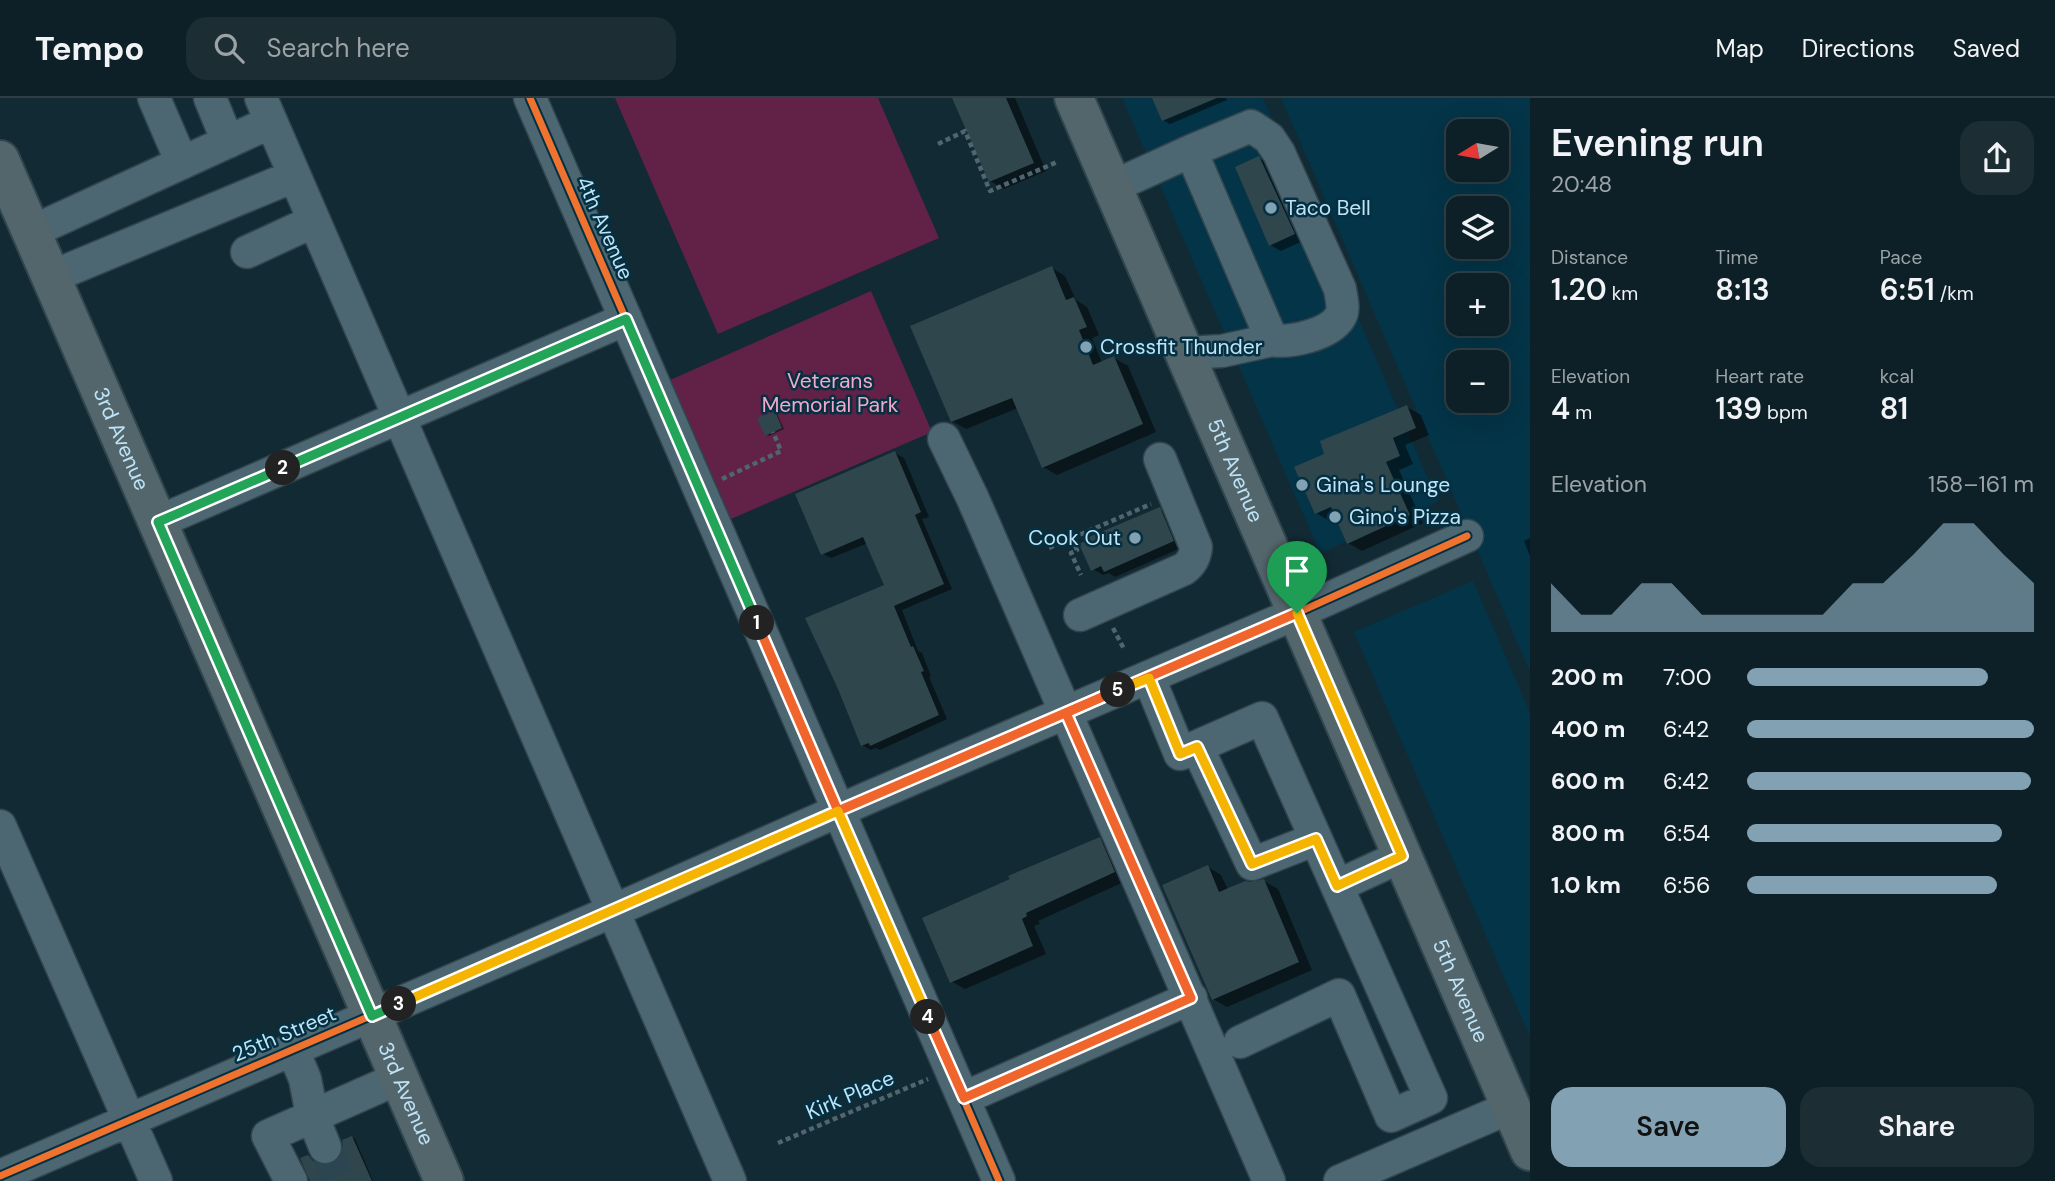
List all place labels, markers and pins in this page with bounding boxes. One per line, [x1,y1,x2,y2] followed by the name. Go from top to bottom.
[1285,194,1371,222] place label: Taco Bell
[1263,200,1279,216] marker: Taco Bell
[1100,333,1263,361] place label: Crossfit Thunder
[1078,339,1094,355] marker: Crossfit Thunder
[266,450,300,486] pin: 2
[1316,471,1450,499] place label: Gina's Lounge
[1294,477,1310,493] marker: Gina's Lounge
[1349,503,1461,531] place label: Gino's Pizza
[1327,509,1343,525] marker: Gino's Pizza
[1028,524,1121,552] place label: Cook Out
[1127,530,1143,546] marker: Cook Out
[1267,541,1327,613] pin
[740,606,774,640] pin: 1
[1100,672,1136,708] pin: 5
[382,986,416,1021] pin: 3
[911,1000,946,1034] pin: 4

